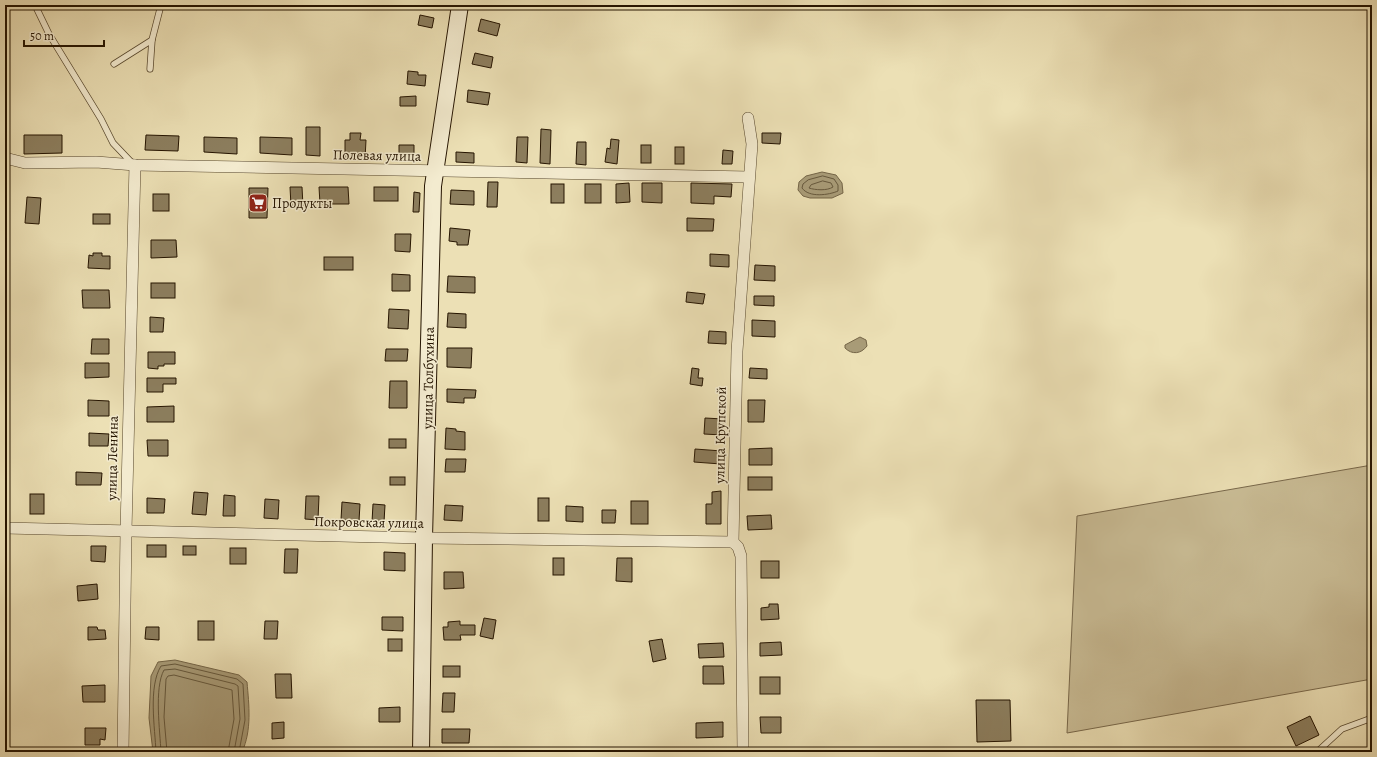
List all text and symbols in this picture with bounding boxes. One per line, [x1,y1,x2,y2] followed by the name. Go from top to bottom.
[24,22,104,48] scale bar
[30,28,54,44] text: 50 m
[333,145,422,166] street label: Полевая улица
[247,192,269,214] supermarket icon: Продукты
[272,194,332,213] place label: Продукты
[418,326,439,430] street label: улица Толбухина
[710,386,731,485] street label: улица Крупской
[102,415,123,502] street label: улица Ленина
[314,512,425,533] street label: Покровская улица

